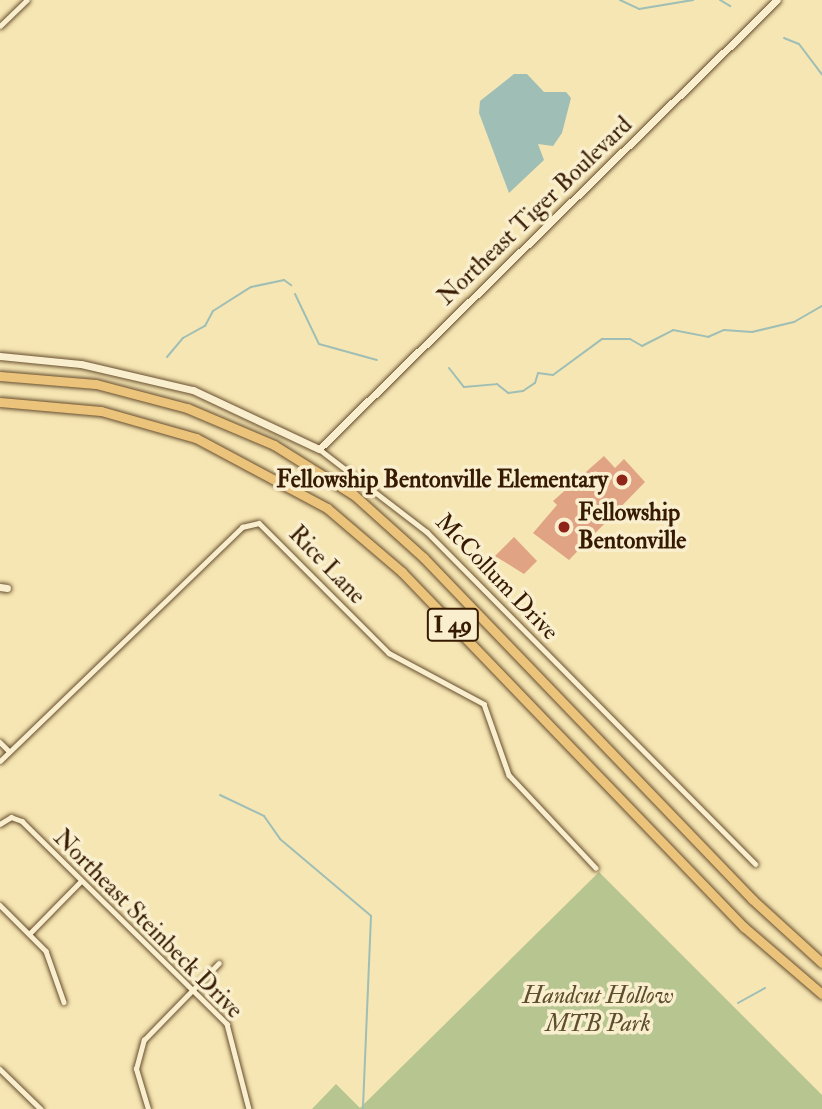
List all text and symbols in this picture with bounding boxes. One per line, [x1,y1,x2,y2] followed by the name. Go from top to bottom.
[432,111,638,311] street label: Northeast Tiger Boulevard
[276,466,608,494] place label: Fellowship Bentonville Elementary
[614,472,630,488] marker: Fellowship Bentonville Elementary
[578,499,686,555] place label: Fellowship Bentonville
[429,508,565,646] street label: McCollum Drive
[556,519,572,535] marker: Fellowship Bentonville
[283,520,371,610] street label: Rice Lane
[427,606,479,645] road number: I 49
[47,823,249,1025] street label: Northeast Steinbeck Drive
[522,982,674,1038] park label: Handcut Hollow MTB Park

